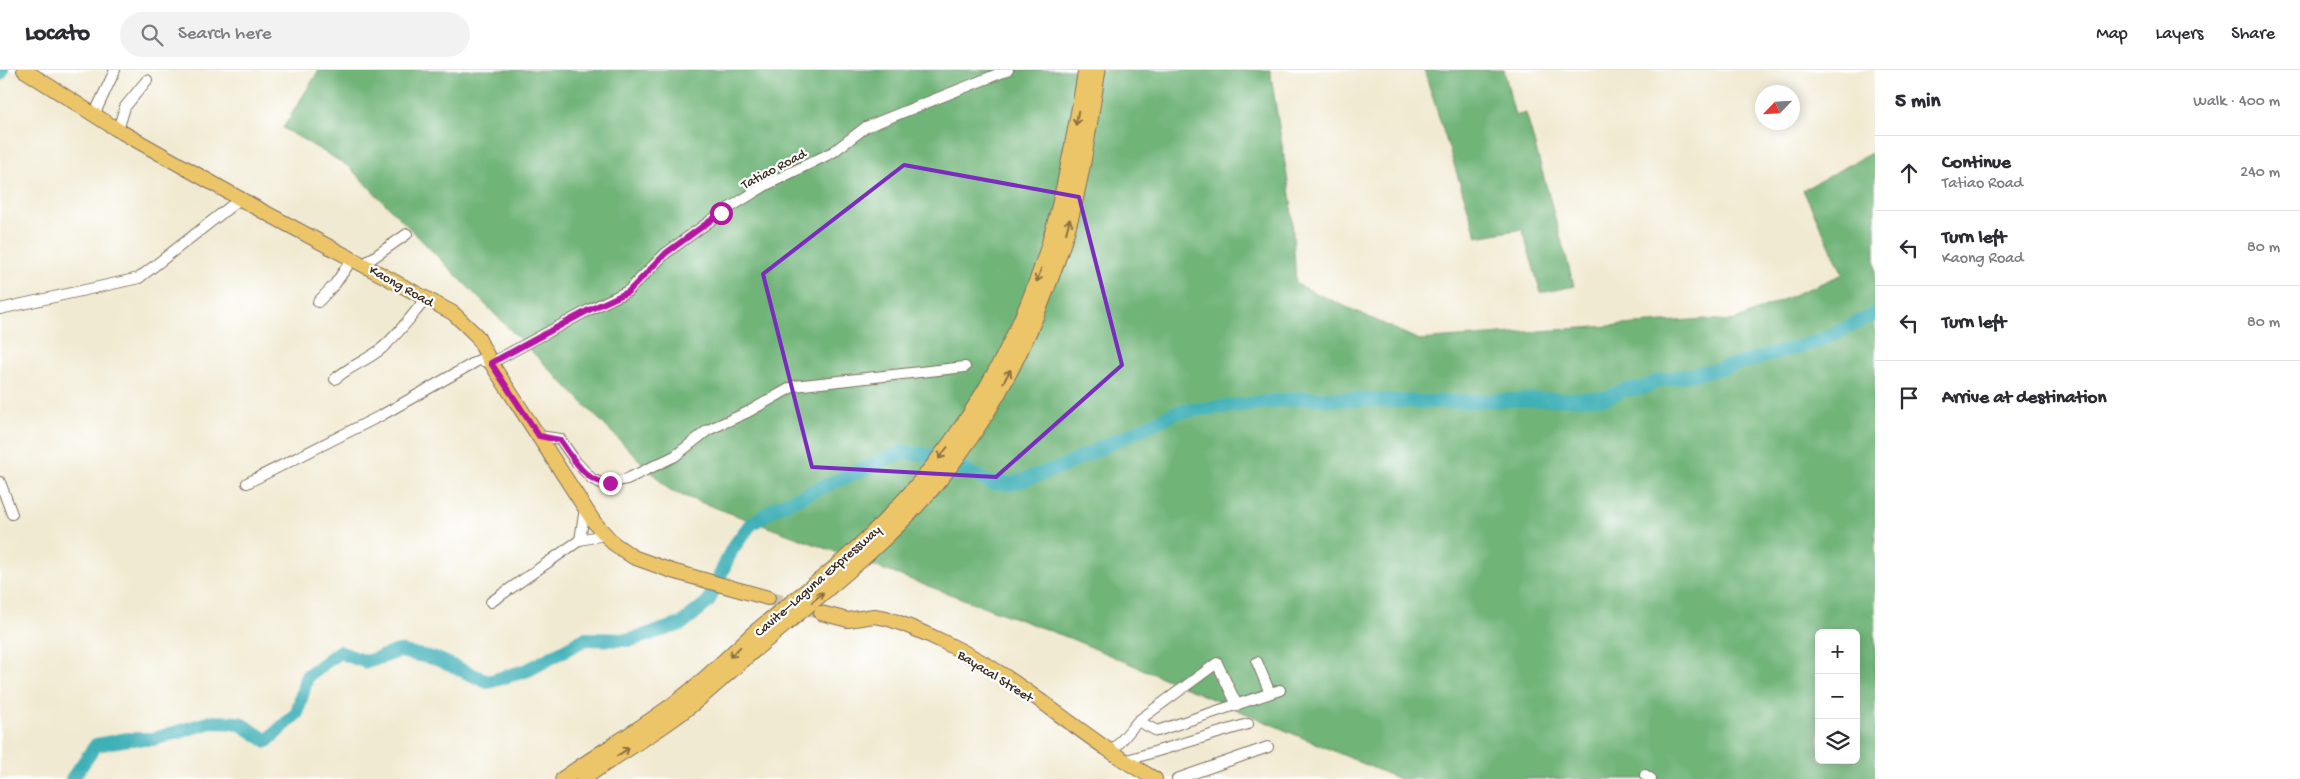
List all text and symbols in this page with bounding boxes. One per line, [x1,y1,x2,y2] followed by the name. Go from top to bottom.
[120,12,470,57] search box
[25,20,90,49] text: Locato
[138,21,166,49] icon: search
[178,23,272,46] text: Search here
[2096,24,2128,45] text: Map
[2156,24,2203,45] text: Layers
[2231,24,2275,45] text: Share
[1755,85,1800,130] north arrow
[1895,90,1940,115] text: 5 min
[2193,93,2280,112] text: Walk · 400 m
[1072,110,1082,126] one-way arrow
[738,145,811,195] street label: Tatiao Road
[1942,152,2011,175] text: Continue
[1895,159,1923,187] icon: ahead
[2240,164,2280,183] text: 240 m
[1942,175,2023,194] text: Tatiao Road
[710,202,733,225] route start
[1063,219,1073,235] one-way arrow
[1942,227,2006,250] text: Turn left
[1895,234,1923,262] icon: left
[2247,239,2280,258] text: 80 m
[1942,250,2023,269] text: Kaong Road
[366,262,438,313] street label: Kaong Road
[1034,267,1043,283] one-way arrow
[1895,309,1923,337] icon: left
[1942,312,2006,335] text: Turn left
[2247,314,2280,333] text: 80 m
[1002,369,1012,384] one-way arrow
[1895,384,1923,412] icon: arrive
[1942,387,2106,410] text: Arrive at destination
[938,447,949,460] one-way arrow
[599,472,622,495] route end
[752,522,886,642] street label: Cavite–Laguna Expressway
[812,591,825,602] one-way arrow
[1815,629,1860,764] map controls
[1815,629,1860,674] button: +
[728,646,741,658] one-way arrow
[953,647,1037,708] street label: Bayacal Street
[1815,674,1860,719] button: −
[1815,719,1860,764] button: layers
[616,747,630,757] one-way arrow

